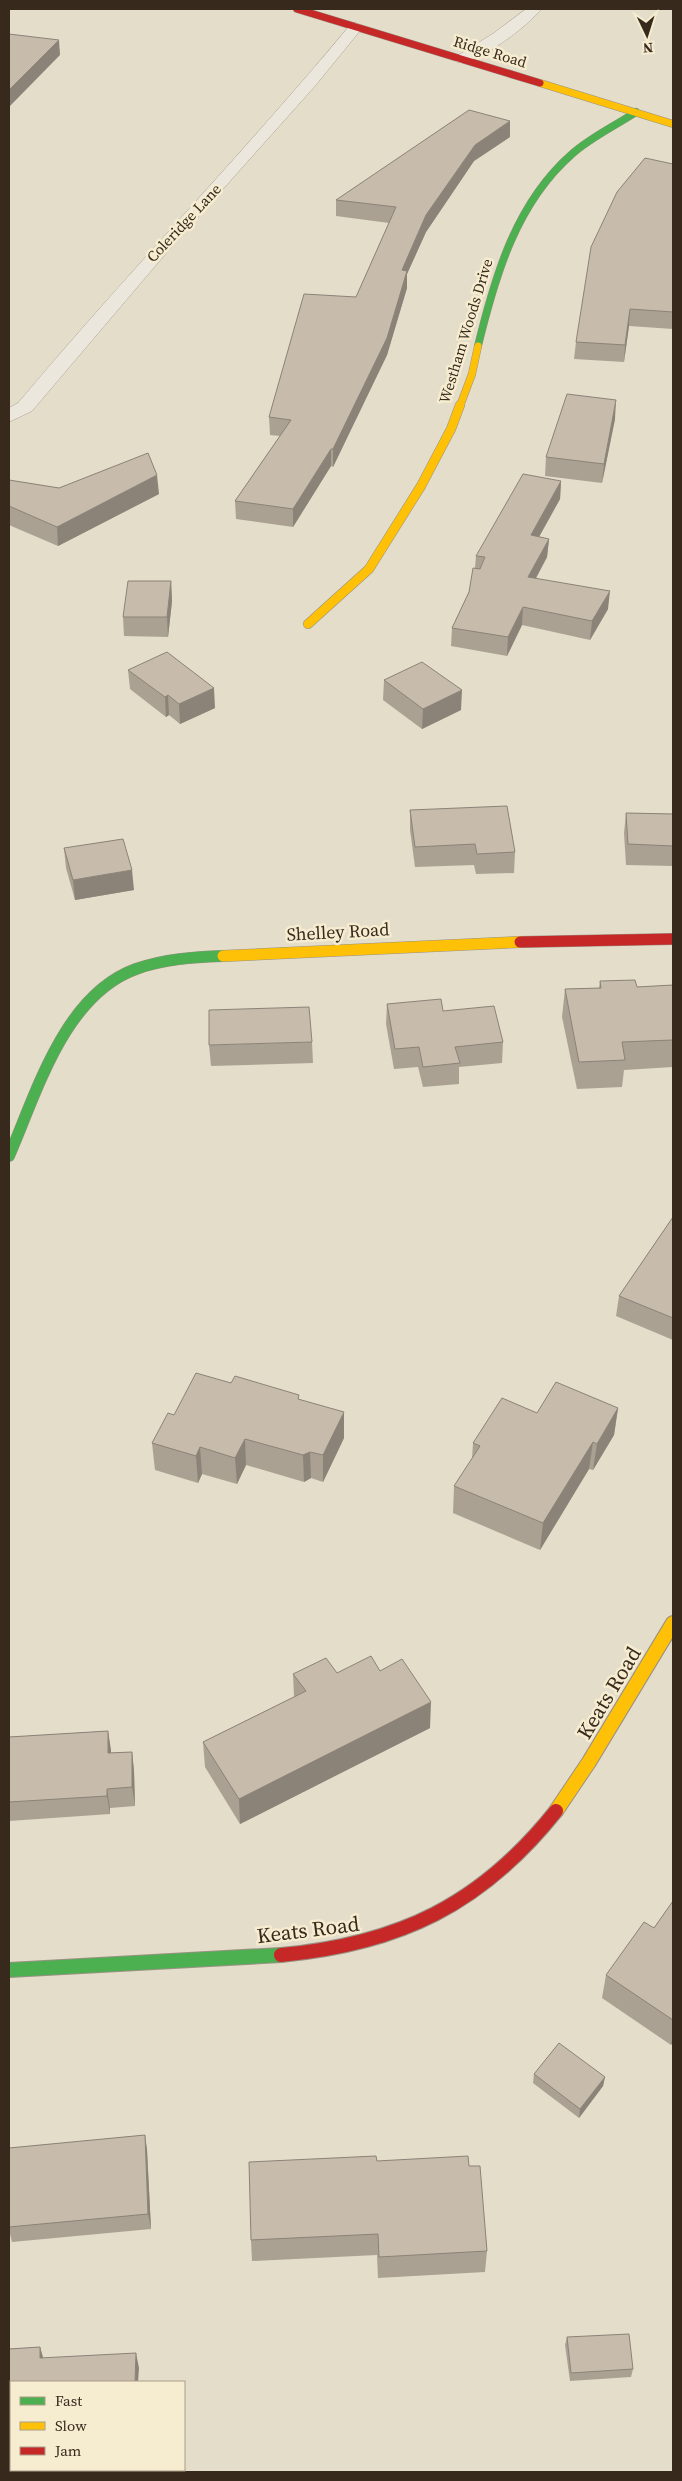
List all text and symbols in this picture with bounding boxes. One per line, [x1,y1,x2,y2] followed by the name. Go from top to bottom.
[622,10,672,60] north arrow
[451,30,530,73] street label: Ridge Road
[642,38,654,58] text: N
[142,178,226,267] street label: Coleridge Lane
[434,256,498,406] street label: Westham Woods Drive
[286,916,390,947] street label: Shelley Road
[570,1641,648,1744] street label: Keats Road
[255,1909,361,1950] street label: Keats Road
[10,2381,185,2471] legend
[55,2390,82,2411] text: Fast
[55,2415,87,2436] text: Slow
[54,2440,82,2461] text: Jam

